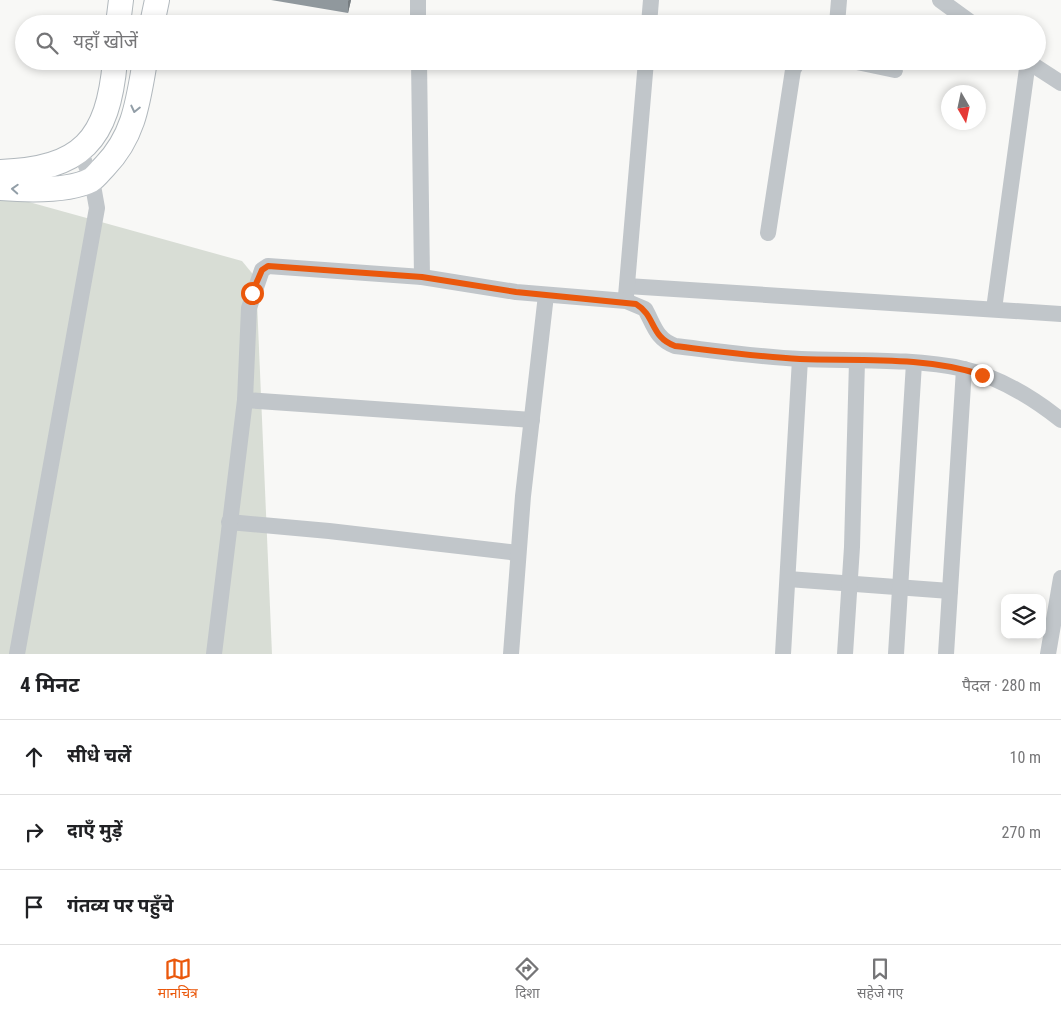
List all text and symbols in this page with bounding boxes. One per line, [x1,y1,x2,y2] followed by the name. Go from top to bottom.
[15,15,1046,70] search box
[33,29,61,57] icon: search
[73,30,138,53] text: यहाँ खोजें
[941,85,986,130] north arrow
[130,105,141,113] one-way arrow
[11,184,19,195] one-way arrow
[241,282,264,305] route start
[971,364,994,387] route end
[1001,594,1046,639] map controls
[1001,594,1046,639] button: layers
[20,673,80,697] text: 4 मिनट
[962,676,1041,695] text: पैदल · 280 m
[20,743,48,771] icon: ahead
[67,744,131,767] text: सीधे चलें
[1009,748,1041,767] text: 10 m
[20,818,48,846] icon: right
[67,819,122,842] text: दाएँ मुड़ें
[1002,823,1041,842] text: 270 m
[20,893,48,921] icon: arrive
[67,894,173,917] text: गंतव्य पर पहुँचे
[158,955,198,1004] tab: मानचित्र
[513,955,541,1004] tab: दिशा
[857,955,903,1004] tab: सहेजे गए

